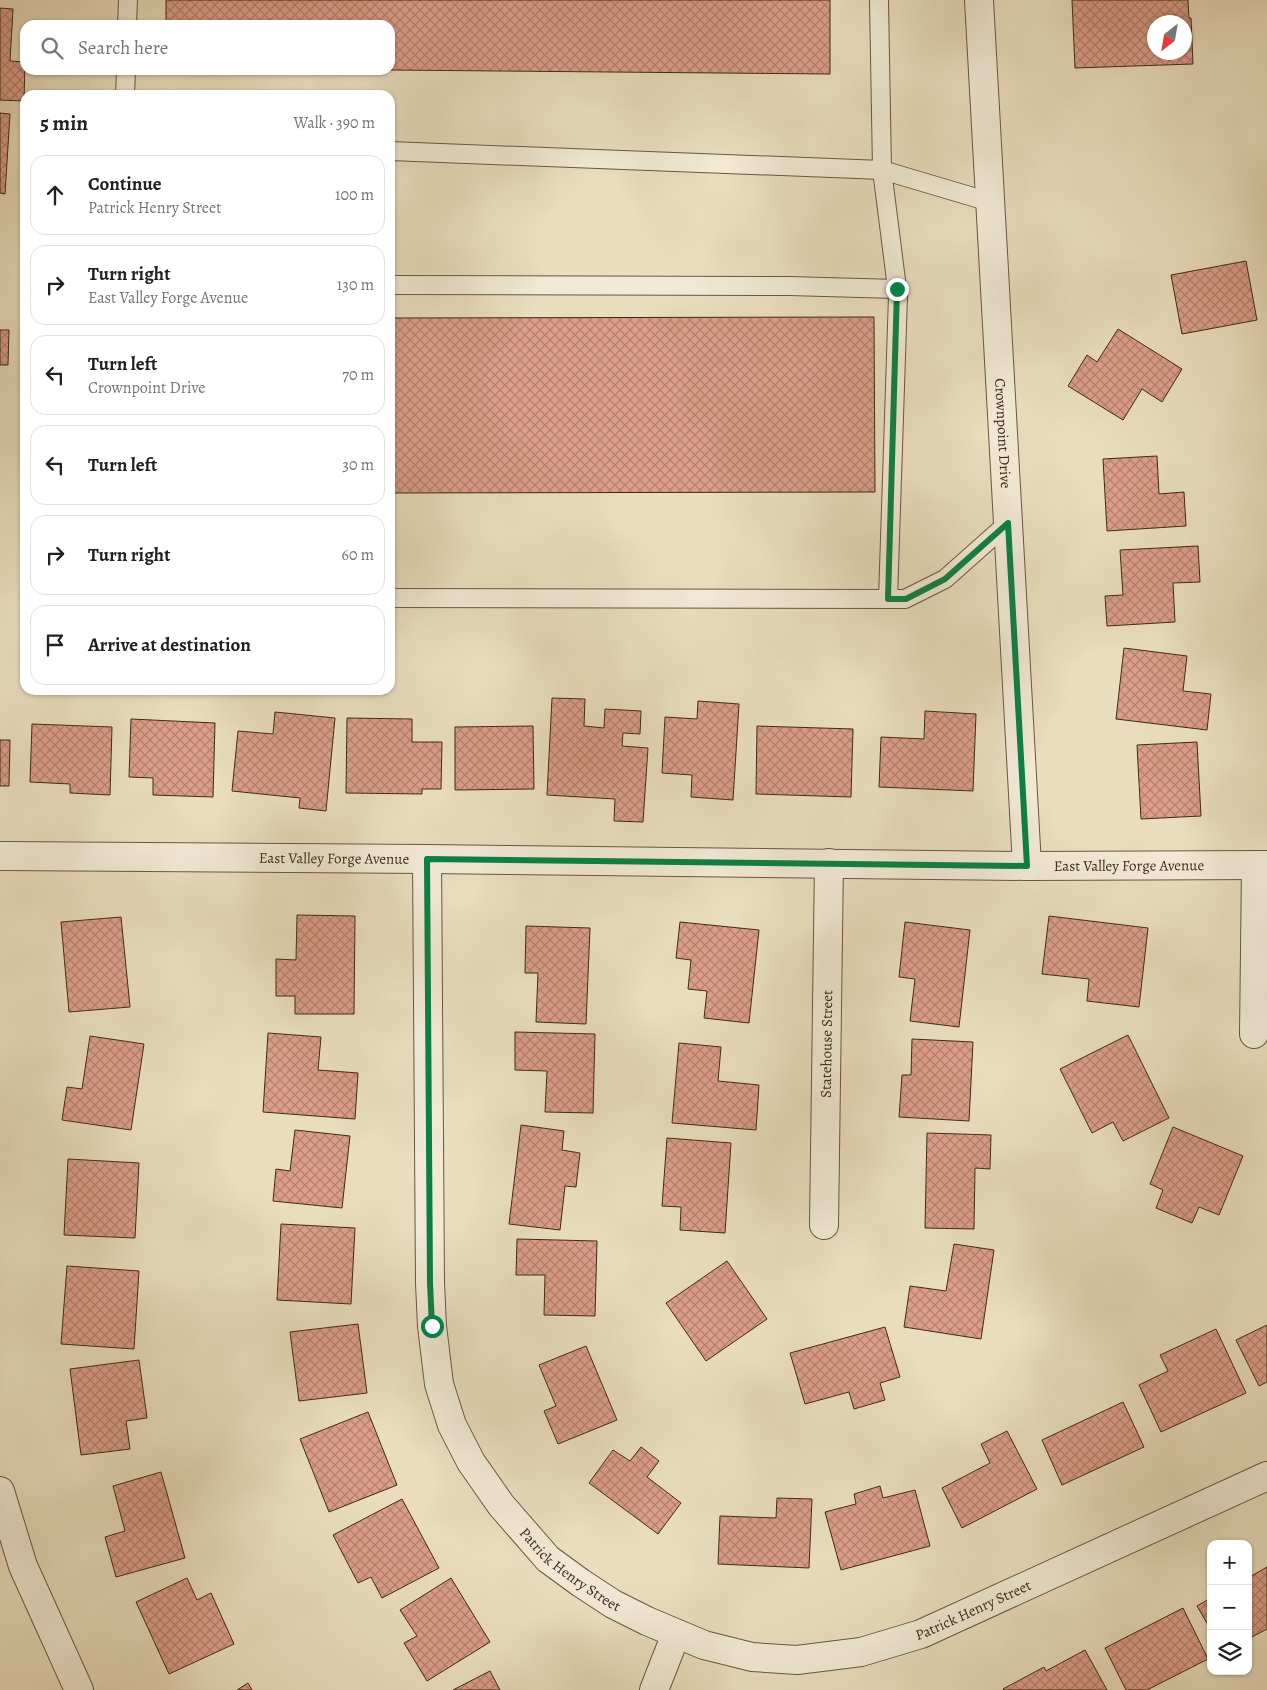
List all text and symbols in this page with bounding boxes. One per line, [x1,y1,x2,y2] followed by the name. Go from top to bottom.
[1147,15,1192,60] north arrow
[20,20,395,75] search box
[38,34,66,62] icon: search
[78,35,168,61] text: Search here
[40,109,88,137] text: 5 min
[294,112,375,134] text: Walk · 390 m
[88,171,162,197] text: Continue
[41,181,69,209] icon: ahead
[335,184,374,206] text: 100 m
[88,197,221,219] text: Patrick Henry Street
[88,261,170,287] text: Turn right
[41,271,69,299] icon: right
[337,274,374,296] text: 130 m
[886,278,909,301] route end
[88,287,248,309] text: East Valley Forge Avenue
[88,351,157,377] text: Turn left
[41,361,69,389] icon: left
[342,364,374,386] text: 70 m
[88,377,206,399] text: Crownpoint Drive
[990,378,1016,489] street label: Crownpoint Drive
[41,451,69,479] icon: left
[88,452,157,478] text: Turn left
[342,454,374,476] text: 30 m
[41,541,69,569] icon: right
[88,542,170,568] text: Turn right
[342,544,374,566] text: 60 m
[41,631,69,659] icon: arrive
[88,632,251,658] text: Arrive at destination
[259,848,410,869] street label: East Valley Forge Avenue
[1054,855,1204,876] street label: East Valley Forge Avenue
[816,990,837,1098] street label: Statehouse Street
[421,1315,444,1338] route start
[515,1523,624,1616] street label: Patrick Henry Street
[1207,1540,1252,1675] map controls
[1207,1540,1252,1585] button: +
[913,1575,1034,1645] street label: Patrick Henry Street
[1207,1585,1252,1630] button: −
[1207,1630,1252,1675] button: layers

